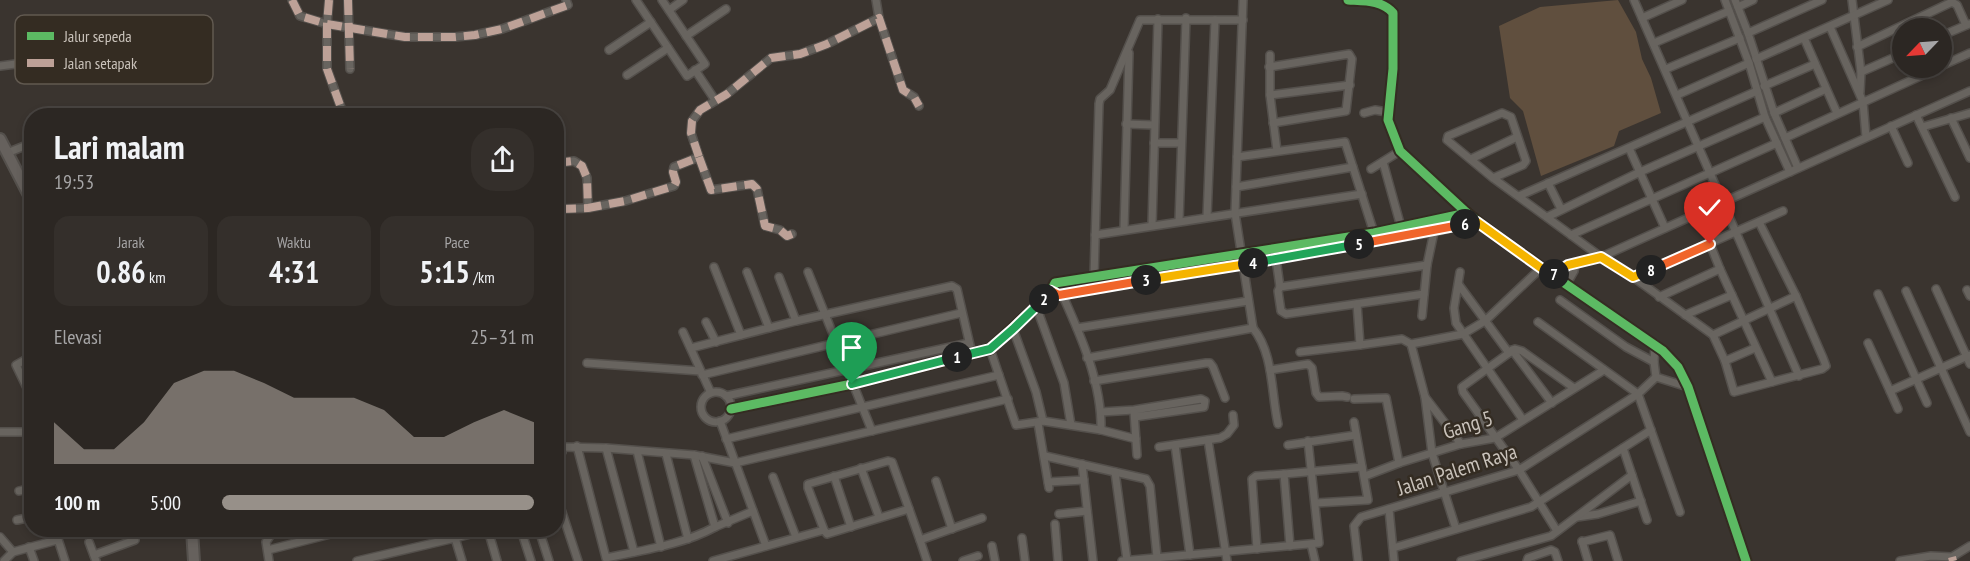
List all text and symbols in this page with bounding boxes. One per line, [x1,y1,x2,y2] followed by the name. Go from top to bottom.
[15,15,213,84] legend
[1892,18,1952,78] north arrow
[1892,18,1952,78] map controls
[63,26,132,46] text: Jalur sepeda
[63,53,138,73] text: Jalan setapak
[54,125,185,168] text: Lari malam
[471,128,534,191] button: share
[54,169,94,195] text: 19:53
[1684,182,1735,244] pin
[1693,191,1726,224] icon: check
[1450,209,1480,239] pin: 6
[1461,214,1469,234] text: 6
[1344,229,1374,259] pin: 5
[117,232,145,252] text: Jarak
[277,232,311,252] text: Waktu
[444,232,470,252] text: Pace
[1355,234,1363,254] text: 5
[1238,248,1268,278] pin: 4
[96,252,146,291] text: 0.86
[269,252,319,291] text: 4:31
[419,252,470,291] text: 5:15
[1249,253,1257,273] text: 4
[1636,255,1666,285] pin: 8
[1539,259,1569,289] pin: 7
[1647,260,1655,280] text: 8
[1550,264,1558,284] text: 7
[1131,265,1161,295] pin: 3
[146,267,166,287] text: km
[470,267,495,287] text: /km
[1142,270,1150,290] text: 3
[1029,284,1059,314] pin: 2
[1040,289,1048,309] text: 2
[826,322,877,384] pin
[54,324,102,350] text: Elevasi
[470,324,534,350] text: 25–31 m
[835,331,868,364] icon: arrive
[942,342,972,372] pin: 1
[953,347,961,367] text: 1
[1440,404,1496,445] street label: Gang 5
[1393,437,1520,502] street label: Jalan Palem Raya
[54,490,100,516] text: 100 m
[150,490,181,516] text: 5:00

